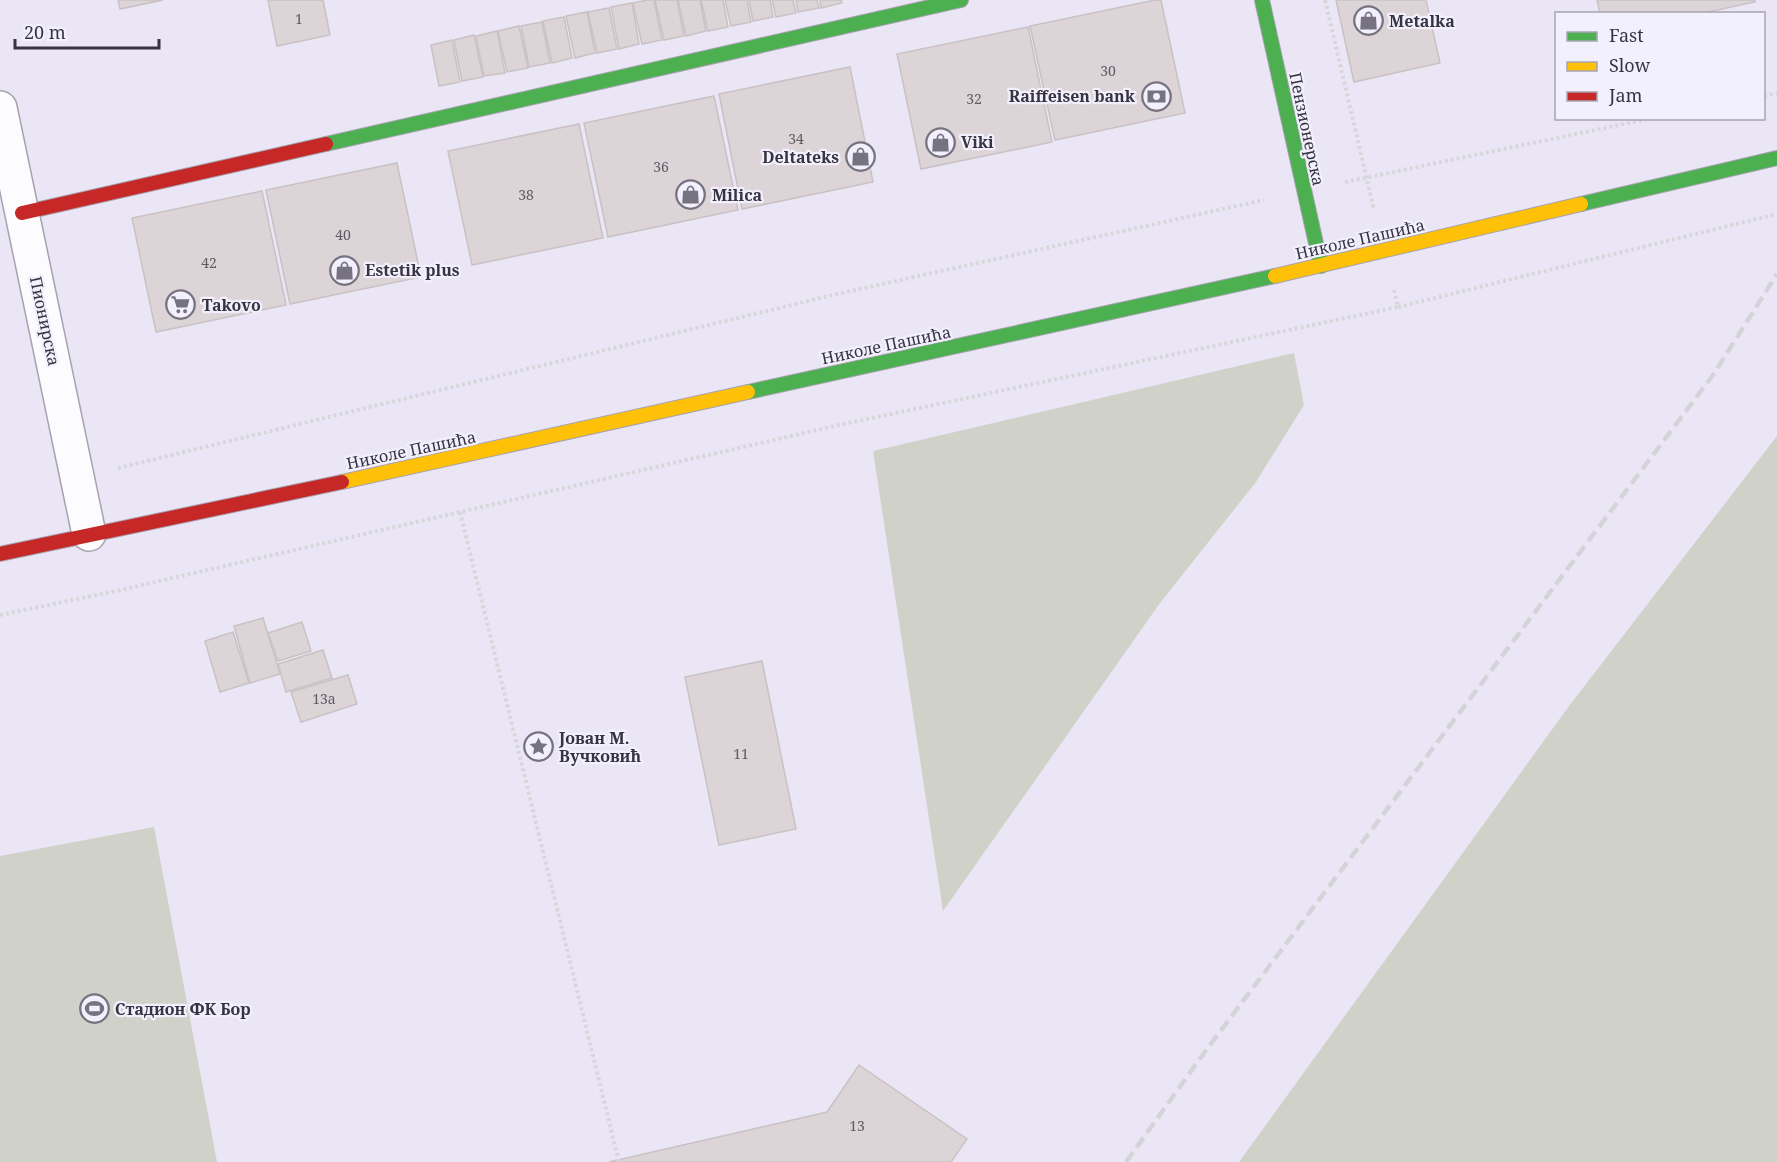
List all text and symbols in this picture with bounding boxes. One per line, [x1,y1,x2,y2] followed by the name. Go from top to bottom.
[1352,5,1384,37] shop icon: Metalka
[295,9,303,28] house number: 1
[1389,10,1455,32] place label: Metalka
[15,12,159,50] scale bar
[1555,12,1765,120] legend
[24,20,66,44] text: 20 m
[1609,23,1644,47] text: Fast
[1609,53,1651,77] text: Slow
[1100,61,1116,80] house number: 30
[1284,70,1330,188] street label: Пензионерска
[1140,80,1172,112] bank icon: Raiffeisen bank
[1608,83,1643,107] text: Jam
[1009,85,1136,107] place label: Raiffeisen bank
[966,89,982,108] house number: 32
[924,126,956,158] shop icon: Viki
[788,129,804,148] house number: 34
[961,131,994,153] place label: Viki
[844,141,876,173] shop icon: Deltateks
[762,146,839,168] place label: Deltateks
[653,157,669,176] house number: 36
[675,179,707,211] shop icon: Milica
[712,184,763,206] place label: Milica
[518,185,534,204] house number: 38
[1293,213,1427,265] street label: Николе Пашића
[335,225,351,244] house number: 40
[201,253,217,272] house number: 42
[328,254,360,286] shop icon: Estetik plus
[365,259,460,281] place label: Estetik plus
[25,274,65,368] street label: Пионирска
[165,289,197,321] supermarket icon: Takovo
[202,294,261,316] place label: Takovo
[819,321,953,369] street label: Николе Пашића
[344,426,478,474] street label: Николе Пашића
[312,689,336,708] house number: 13a
[558,727,641,767] place label: Јован М. Вучковић
[522,731,554,763] place icon: Јован М. Вучковић
[733,744,749,763] house number: 11
[78,993,110,1025] sports icon: Стадион ФК Бор
[115,998,251,1020] place label: Стадион ФК Бор
[849,1116,865,1135] house number: 13

